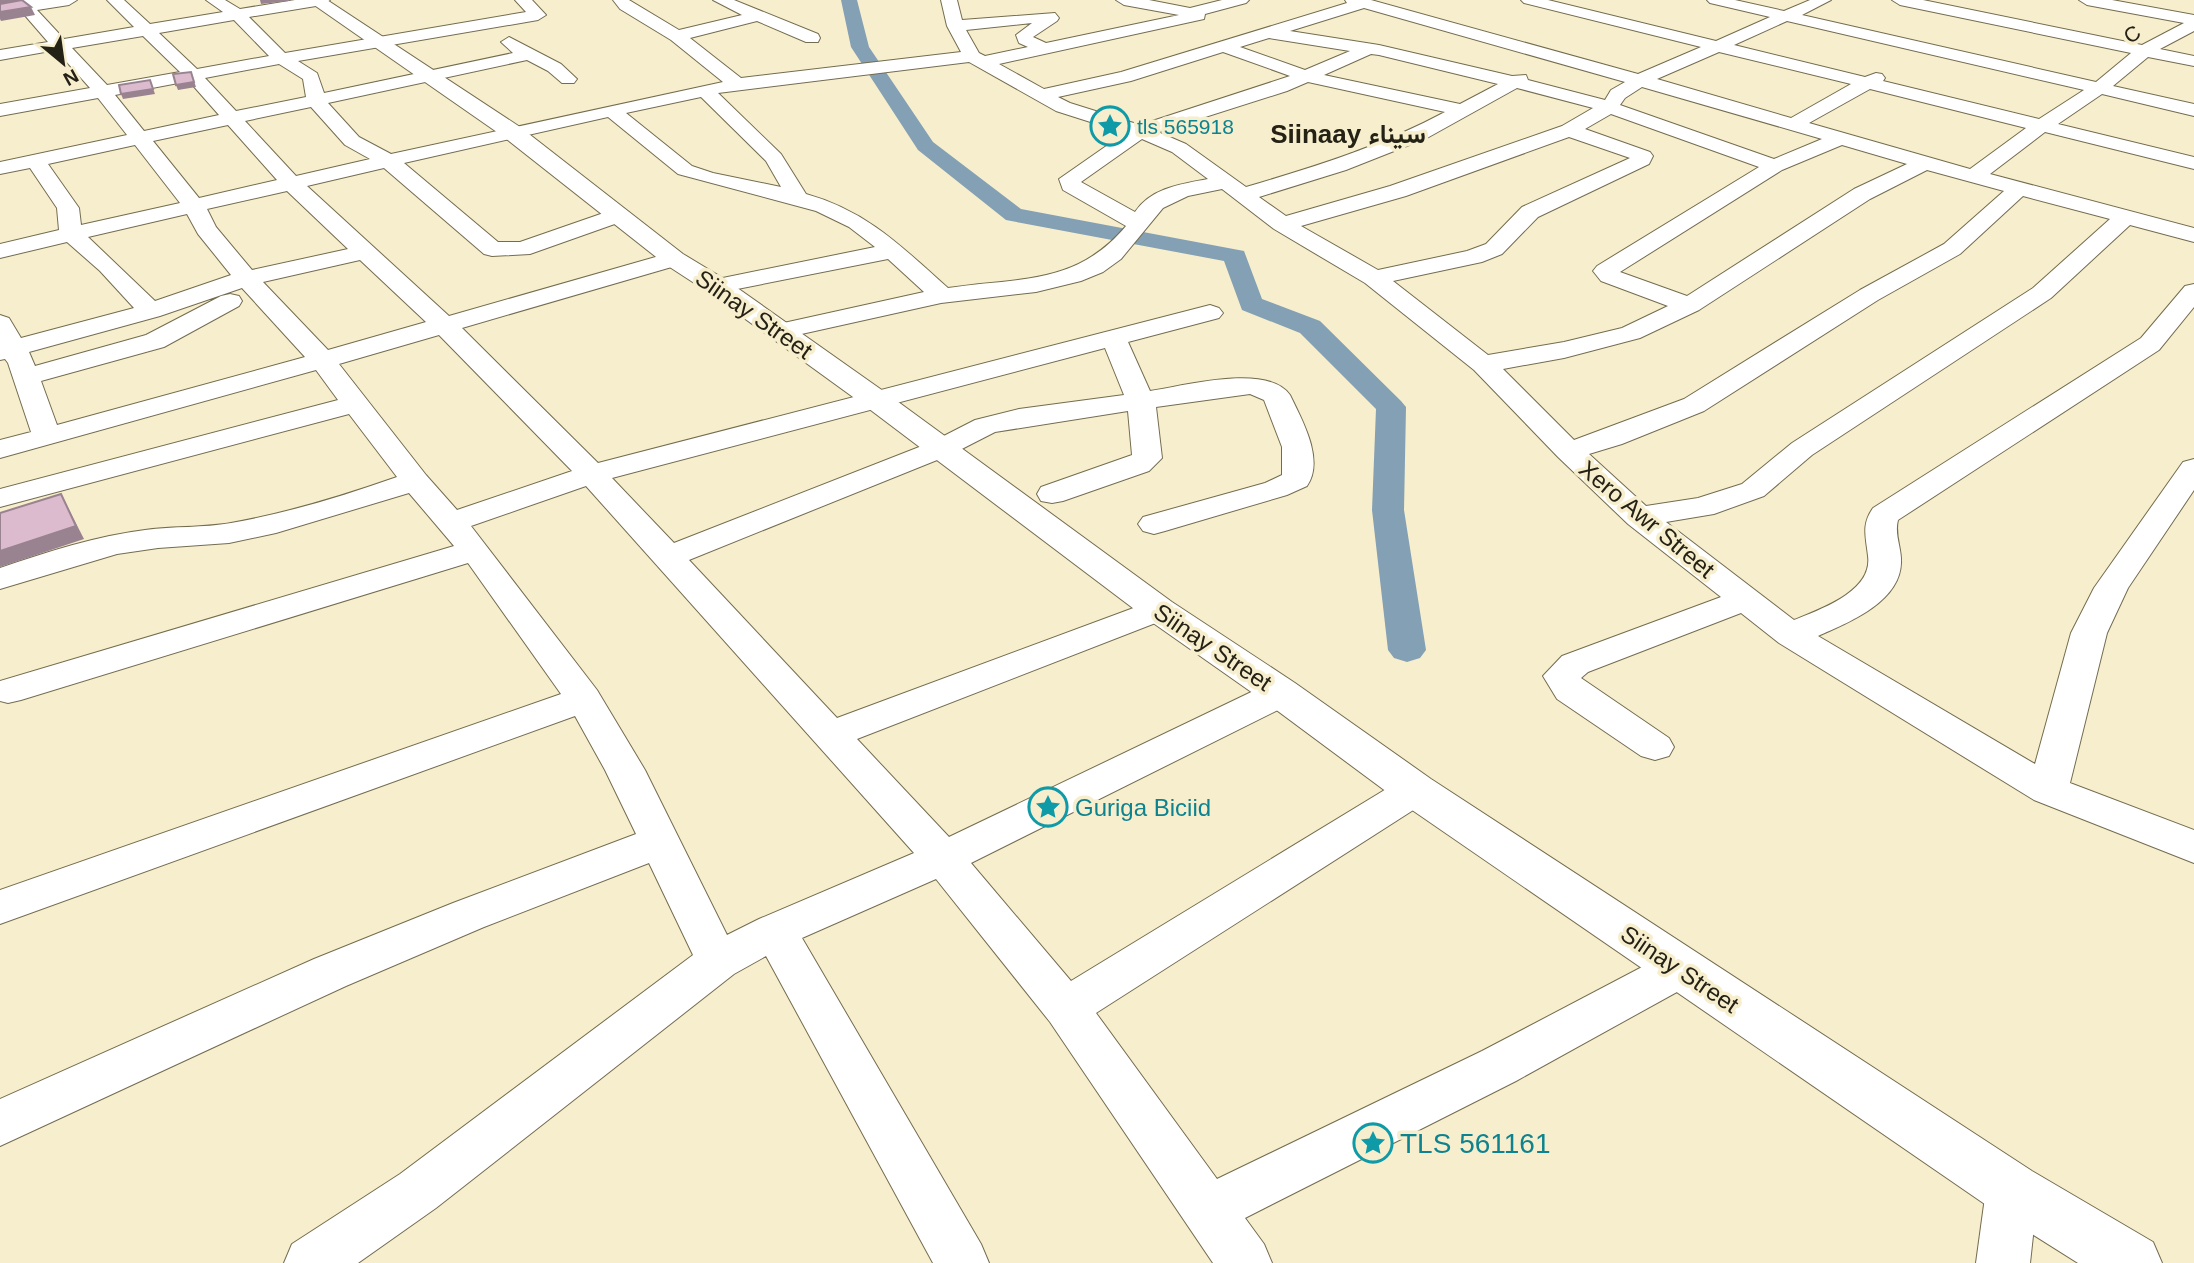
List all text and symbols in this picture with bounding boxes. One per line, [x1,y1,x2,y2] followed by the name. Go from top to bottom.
[2119,20,2145,48] street label: C
[28,28,98,98] north arrow
[60,65,82,90] text: N
[1089,105,1131,147] place icon: tls 565918
[1137,115,1234,138] place label: tls 565918
[1270,119,1426,149] district label: Siinaay سيناء
[691,264,818,364] street label: Siinay Street
[1574,455,1720,583] street label: Xero Awr Street
[1149,598,1277,696] street label: Siinay Street
[1027,786,1069,828] place icon: Guriga Biciid
[1075,794,1211,821] place label: Guriga Biciid
[1616,920,1744,1018] street label: Siinay Street
[1352,1122,1394,1164] place icon: TLS 561161
[1400,1128,1551,1159] place label: TLS 561161

